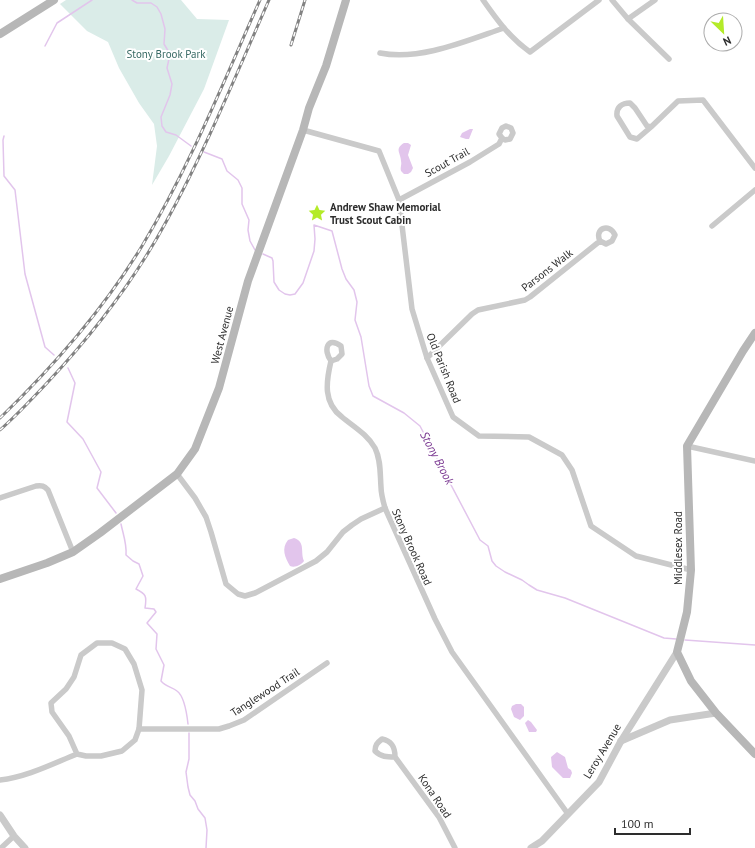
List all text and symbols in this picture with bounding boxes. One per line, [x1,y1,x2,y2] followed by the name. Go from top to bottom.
[703,12,743,52] north arrow
[721,33,733,49] text: N
[126,47,206,61] park label: Stony Brook Park
[422,144,473,180] street label: Scout Trail
[330,200,442,227] place label: Andrew Shaw Memorial Trust Scout Cabin
[307,203,327,223] place icon: Andrew Shaw Memorial Trust Scout Cabin
[518,245,576,294] street label: Parsons Walk
[208,304,237,366] street label: West Avenue
[424,331,464,405] street label: Old Parish Road
[417,429,458,487] water label: Stony Brook
[389,507,435,587] street label: Stony Brook Road
[671,511,685,585] street label: Middlesex Road
[228,664,303,720] street label: Tanglewood Trail
[580,721,624,781] street label: Leroy Avenue
[415,771,455,821] street label: Kona Road
[615,810,690,836] scale bar
[621,816,654,831] text: 100 m

